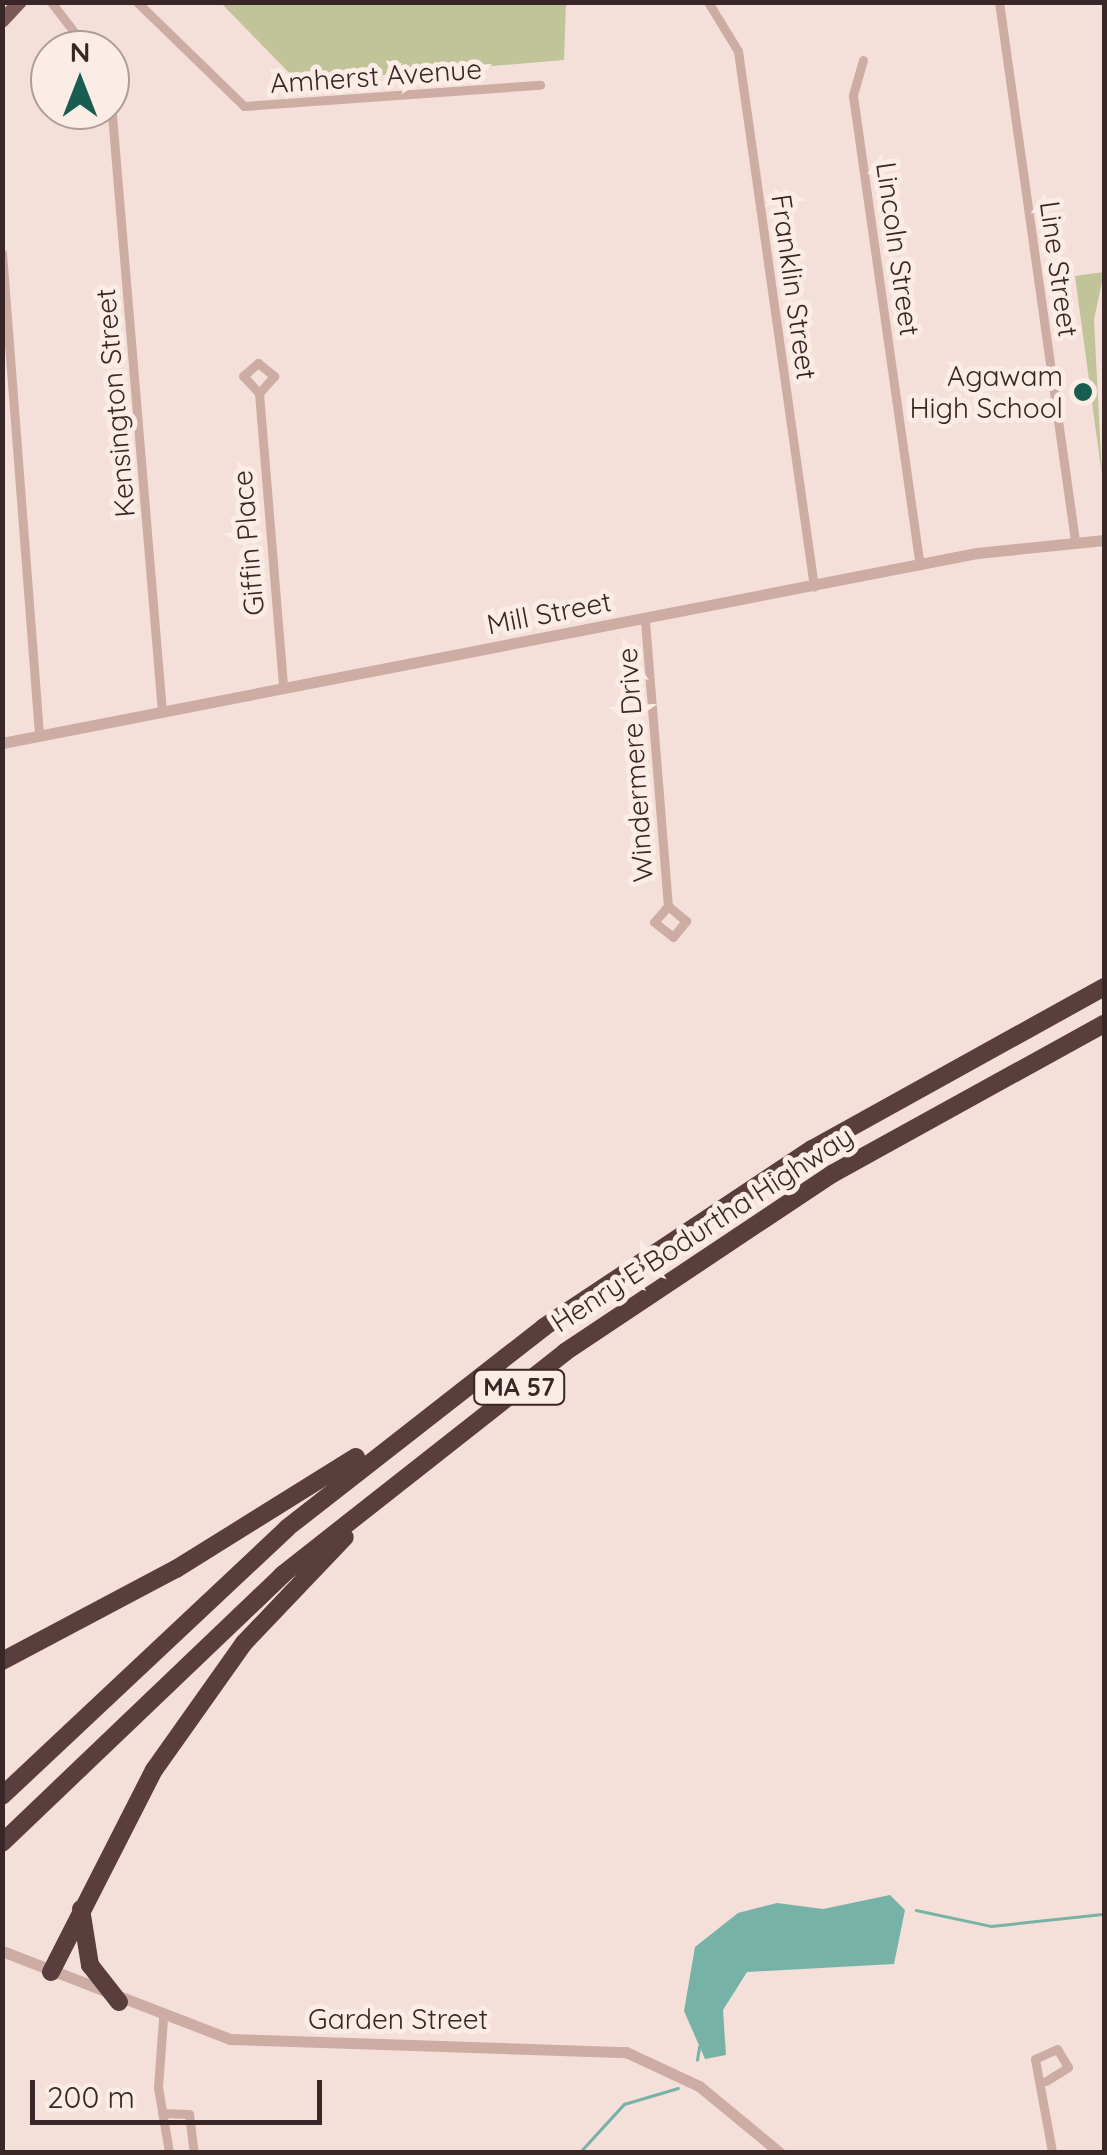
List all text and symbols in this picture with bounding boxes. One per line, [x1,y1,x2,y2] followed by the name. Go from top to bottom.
[30,30,130,130] north arrow
[70,34,90,69] text: N
[269,52,483,100] street label: Amherst Avenue
[869,160,927,338] street label: Lincoln Street
[764,192,824,382] street label: Franklin Street
[1033,199,1085,339] street label: Line Street
[88,287,142,519] street label: Kensington Street
[909,359,1063,425] place label: Agawam High School
[1072,381,1094,403] marker: Agawam High School
[225,469,271,617] street label: Giffin Place
[484,584,614,642] street label: Mill Street
[610,647,660,883] street label: Windermere Drive
[545,1119,859,1339] street label: Henry E Bodurtha Highway
[472,1367,566,1407] road number: MA 57
[308,2002,488,2036] street label: Garden Street
[35,2060,328,2122] scale bar
[47,2078,135,2116] text: 200 m

